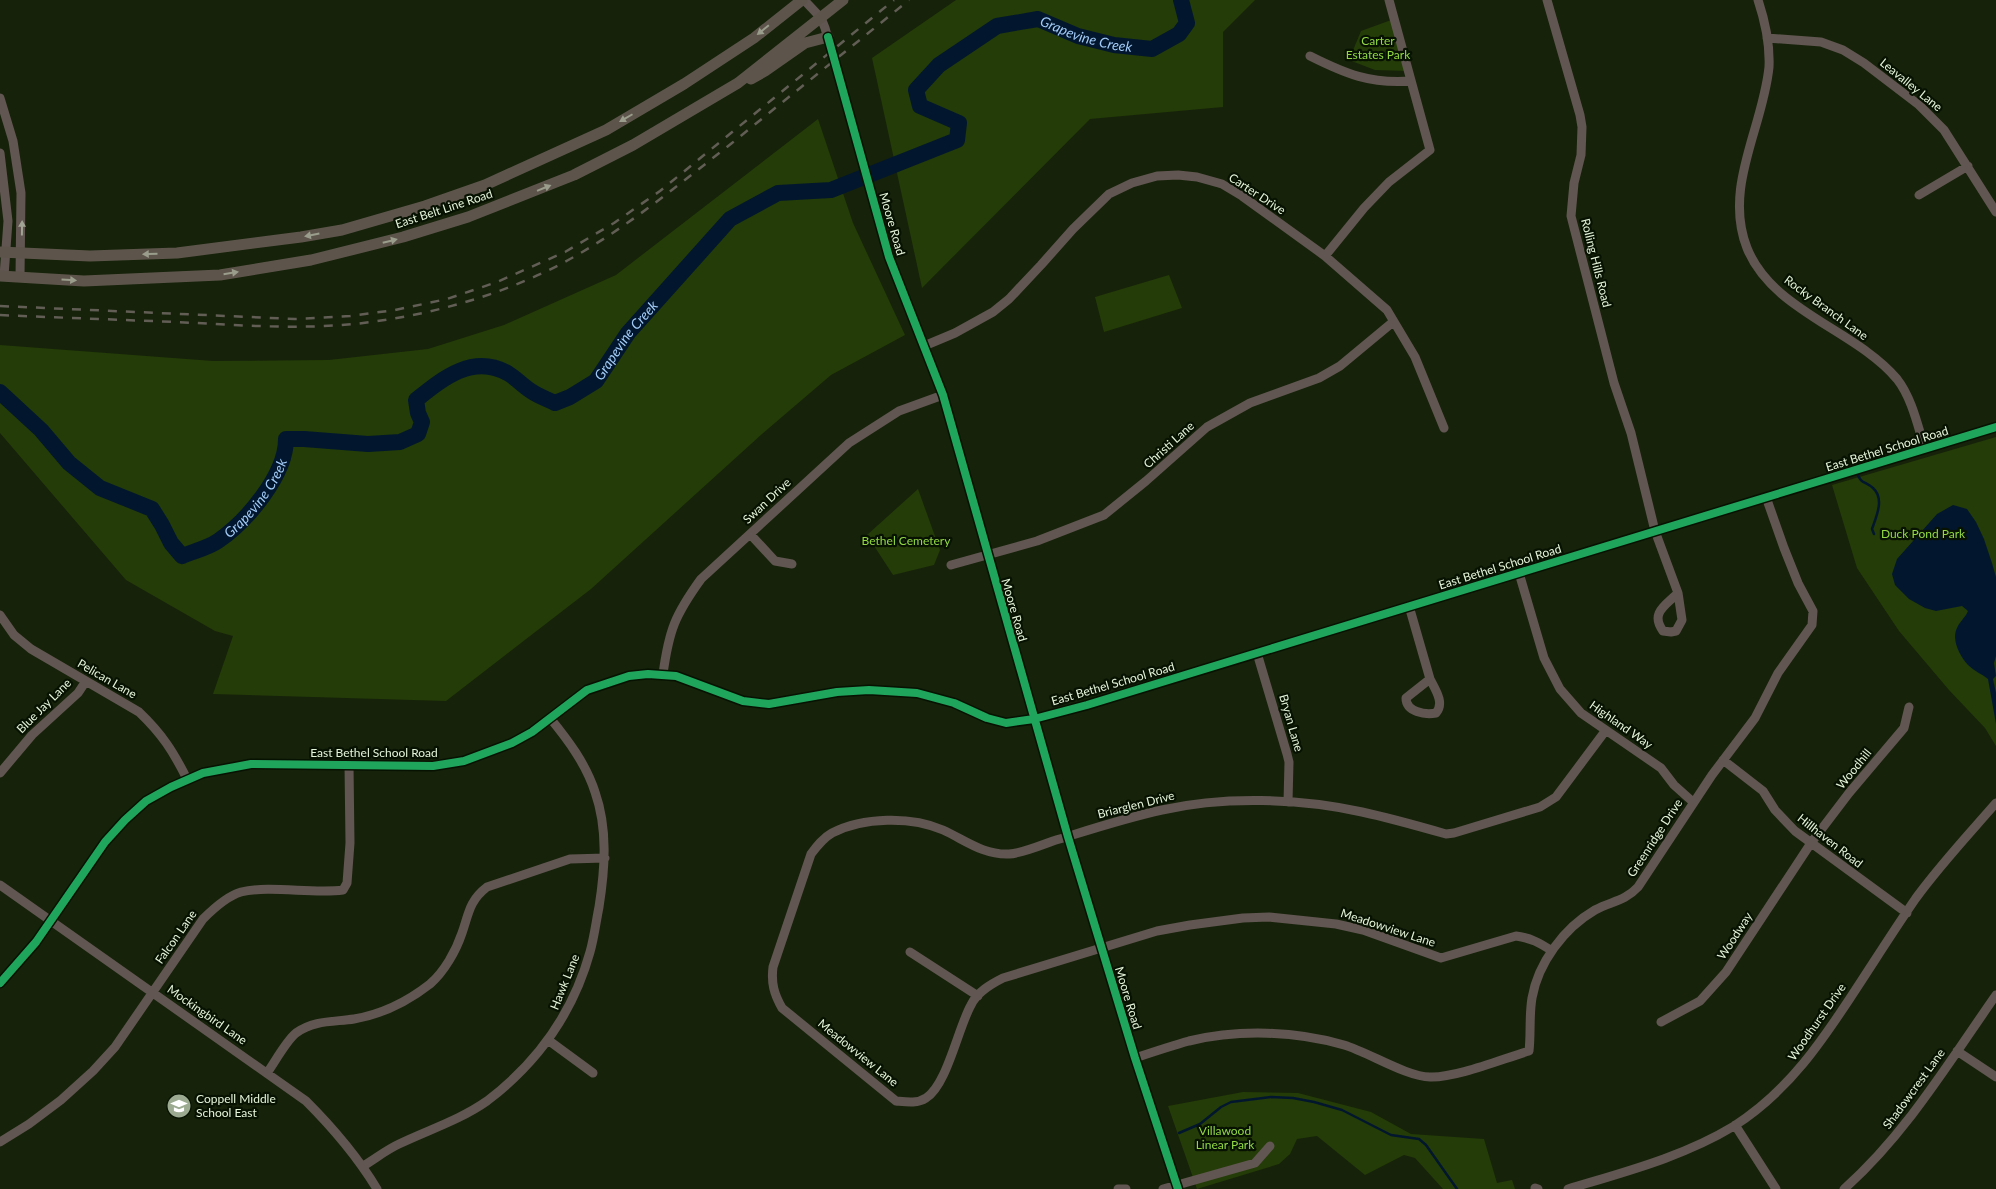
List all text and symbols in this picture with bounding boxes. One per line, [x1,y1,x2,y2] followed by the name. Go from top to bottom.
[1038,12,1133,55] water label: Grapevine Creek
[757,25,770,36] one-way arrow
[1346,33,1411,62] park label: Carter Estates Park
[1877,55,1946,114] street label: Leavalley Lane
[620,113,633,122] one-way arrow
[1226,170,1289,218] street label: Carter Drive
[536,183,551,191] one-way arrow
[393,186,494,231] street label: East Belt Line Road
[876,191,909,257] street label: Moore Road
[1578,217,1615,309] street label: Rolling Hills Road
[18,220,26,236] one-way arrow
[303,232,319,240] one-way arrow
[383,236,398,244] one-way arrow
[142,250,158,258] one-way arrow
[223,269,239,277] one-way arrow
[1781,272,1871,343] street label: Rocky Branch Lane
[61,277,77,285] one-way arrow
[590,296,661,383] water label: Grapevine Creek
[1140,418,1197,471] street label: Christi Lane
[1824,423,1950,474] street label: East Bethel School Road
[220,456,290,541] water label: Grapevine Creek
[740,475,794,527] street label: Swan Drive
[1881,526,1966,541] park label: Duck Pond Park
[862,533,951,548] park label: Bethel Cemetery
[1437,541,1563,592] street label: East Bethel School Road
[998,577,1031,643] street label: Moore Road
[75,656,139,701] street label: Pelican Lane
[1049,659,1176,708] street label: East Bethel School Road
[13,675,74,736] street label: Blue Jay Lane
[1276,692,1307,753] street label: Bryan Lane
[1587,697,1656,752] street label: Highland Way
[310,745,438,760] street label: East Bethel School Road
[1833,746,1874,792] street label: Woodhill
[1096,788,1176,821] street label: Briarglen Drive
[1624,796,1685,880] street label: Greenridge Drive
[1795,810,1866,871] street label: Hillhaven Road
[1339,905,1437,950] street label: Meadowview Lane
[152,907,200,966] street label: Falcon Lane
[1714,909,1756,962] street label: Woodway
[547,952,582,1012] street label: Hawk Lane
[1112,965,1145,1031] street label: Moore Road
[1784,980,1849,1063] street label: Woodhurst Drive
[164,981,250,1048] street label: Mockingbird Lane
[815,1016,901,1090] street label: Meadowview Lane
[1879,1046,1948,1132] street label: Shadowcrest Lane
[196,1091,276,1120] place label: Coppell Middle School East
[166,1093,192,1119] school or university icon: Coppell Middle School East
[1196,1123,1255,1152] park label: Villawood Linear Park

